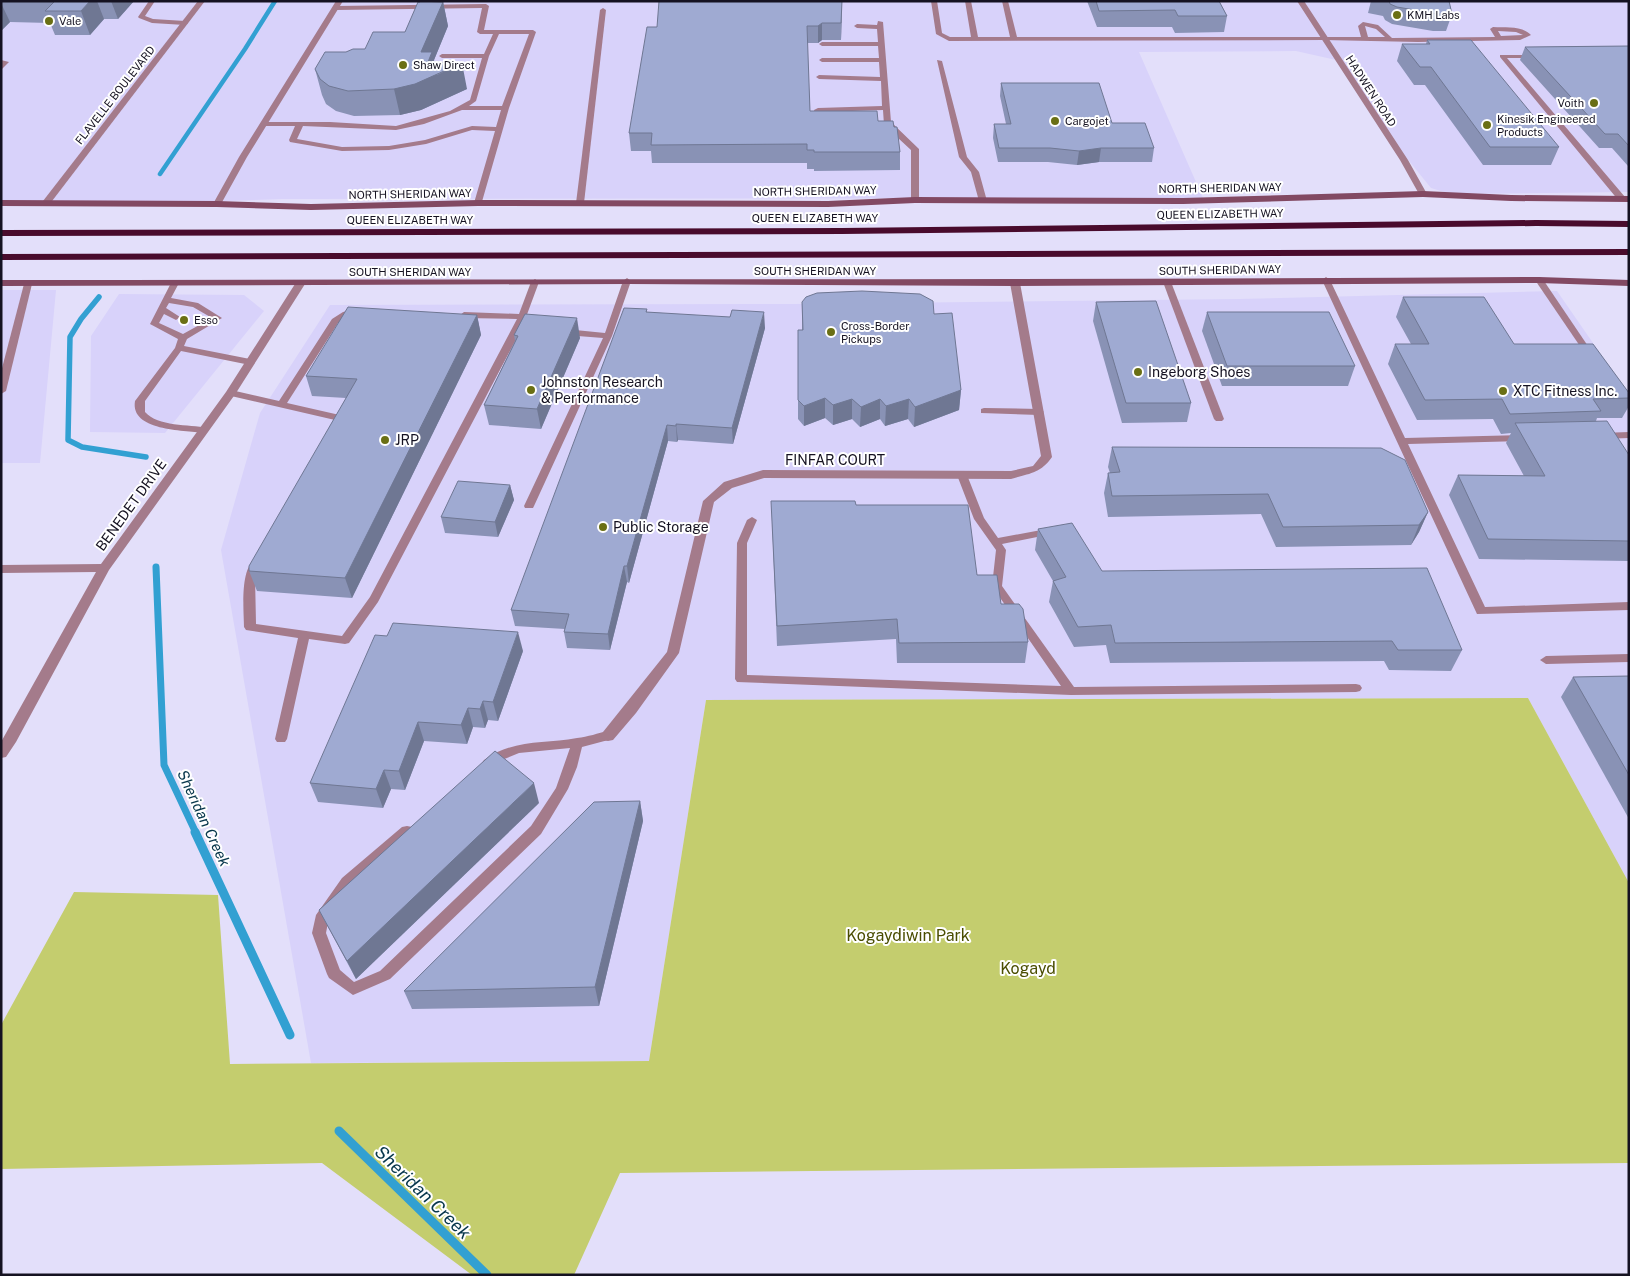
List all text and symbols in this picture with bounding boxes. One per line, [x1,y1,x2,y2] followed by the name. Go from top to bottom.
[1391,9,1403,21] marker: KMH Labs
[1407,9,1460,21] place label: KMH Labs
[43,15,55,27] marker: Vale
[59,15,81,27] place label: Vale
[73,43,157,146] street label: FLAVELLE BOULEVARD
[1344,53,1399,129] street label: HADWEN ROAD
[397,59,409,71] marker: Shaw Direct
[413,59,475,71] place label: Shaw Direct
[1558,97,1584,109] place label: Voith
[1588,97,1600,109] marker: Voith
[1497,113,1596,138] place label: Kinesik Engineered Products
[1049,115,1061,127] marker: Cargojet
[1065,115,1109,127] place label: Cargojet
[1481,119,1493,131] marker: Kinesik Engineered Products
[1158,181,1282,195] street label: NORTH SHERIDAN WAY
[753,184,877,198] street label: NORTH SHERIDAN WAY
[348,187,472,201] street label: NORTH SHERIDAN WAY
[1157,207,1284,221] street label: QUEEN ELIZABETH WAY
[752,212,879,224] street label: QUEEN ELIZABETH WAY
[347,214,474,226] street label: QUEEN ELIZABETH WAY
[1159,263,1282,277] street label: SOUTH SHERIDAN WAY
[754,265,877,277] street label: SOUTH SHERIDAN WAY
[349,266,472,278] street label: SOUTH SHERIDAN WAY
[178,314,190,326] marker: Esso
[194,314,218,326] place label: Esso
[841,320,910,345] place label: Cross-Border Pickups
[825,326,837,338] marker: Cross-Border Pickups
[1148,364,1250,380] place label: Ingeborg Shoes
[1132,366,1144,378] marker: Ingeborg Shoes
[541,374,663,406] place label: Johnston Research & Performance
[1513,383,1617,399] place label: XTC Fitness Inc.
[525,384,537,396] marker: Johnston Research & Performance
[1497,385,1509,397] marker: XTC Fitness Inc.
[395,432,419,448] place label: JRP
[379,434,391,446] marker: JRP
[785,452,885,468] street label: FINFAR COURT
[92,456,170,554] street label: BENEDET DRIVE
[613,519,709,535] place label: Public Storage
[597,521,609,533] marker: Public Storage
[174,767,234,870] water label: Sheridan Creek
[846,926,970,945] park label: Kogaydiwin Park
[1000,959,1056,978] park label: Kogayd
[371,1141,476,1243] water label: Sheridan Creek

